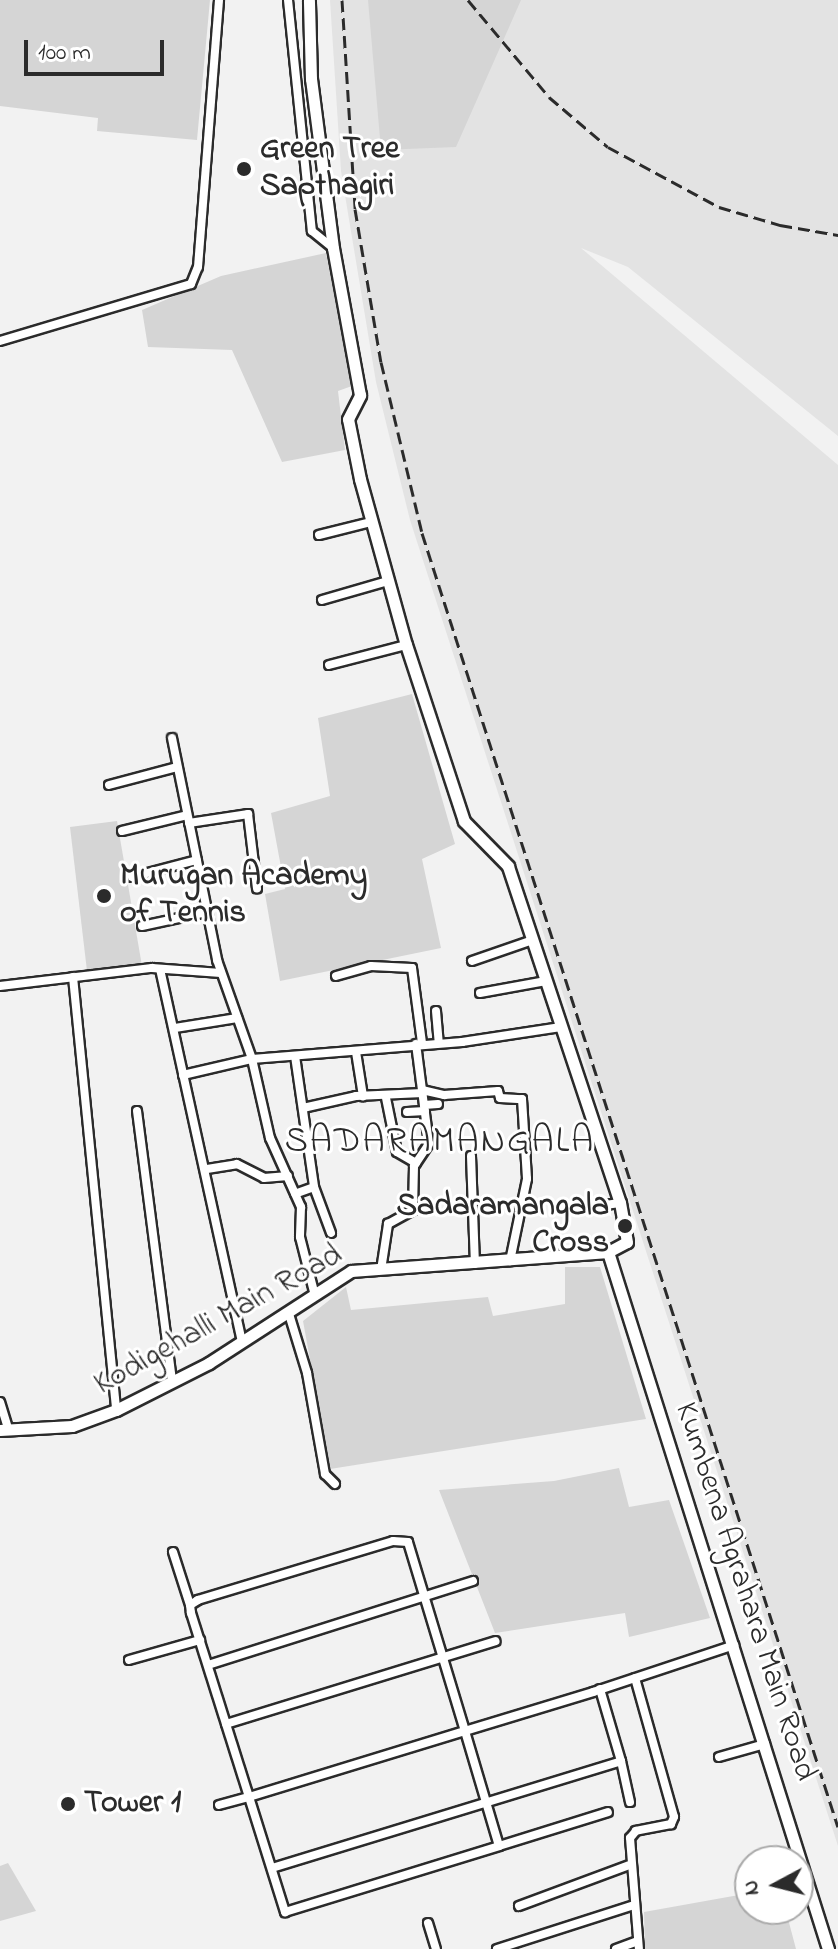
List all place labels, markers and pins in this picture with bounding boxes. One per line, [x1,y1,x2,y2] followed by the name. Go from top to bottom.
[260,132,399,207] place label: Green Tree Sapthagiri
[235,160,253,178] marker: Green Tree Sapthagiri
[120,859,367,934] place label: Murugan Academy of Tennis
[95,887,113,905] marker: Murugan Academy of Tennis
[396,1189,609,1264] place label: Sadaramangala Cross
[616,1217,634,1235] marker: Sadaramangala Cross
[84,1785,181,1823] place label: Tower 1
[59,1795,77,1813] marker: Tower 1

